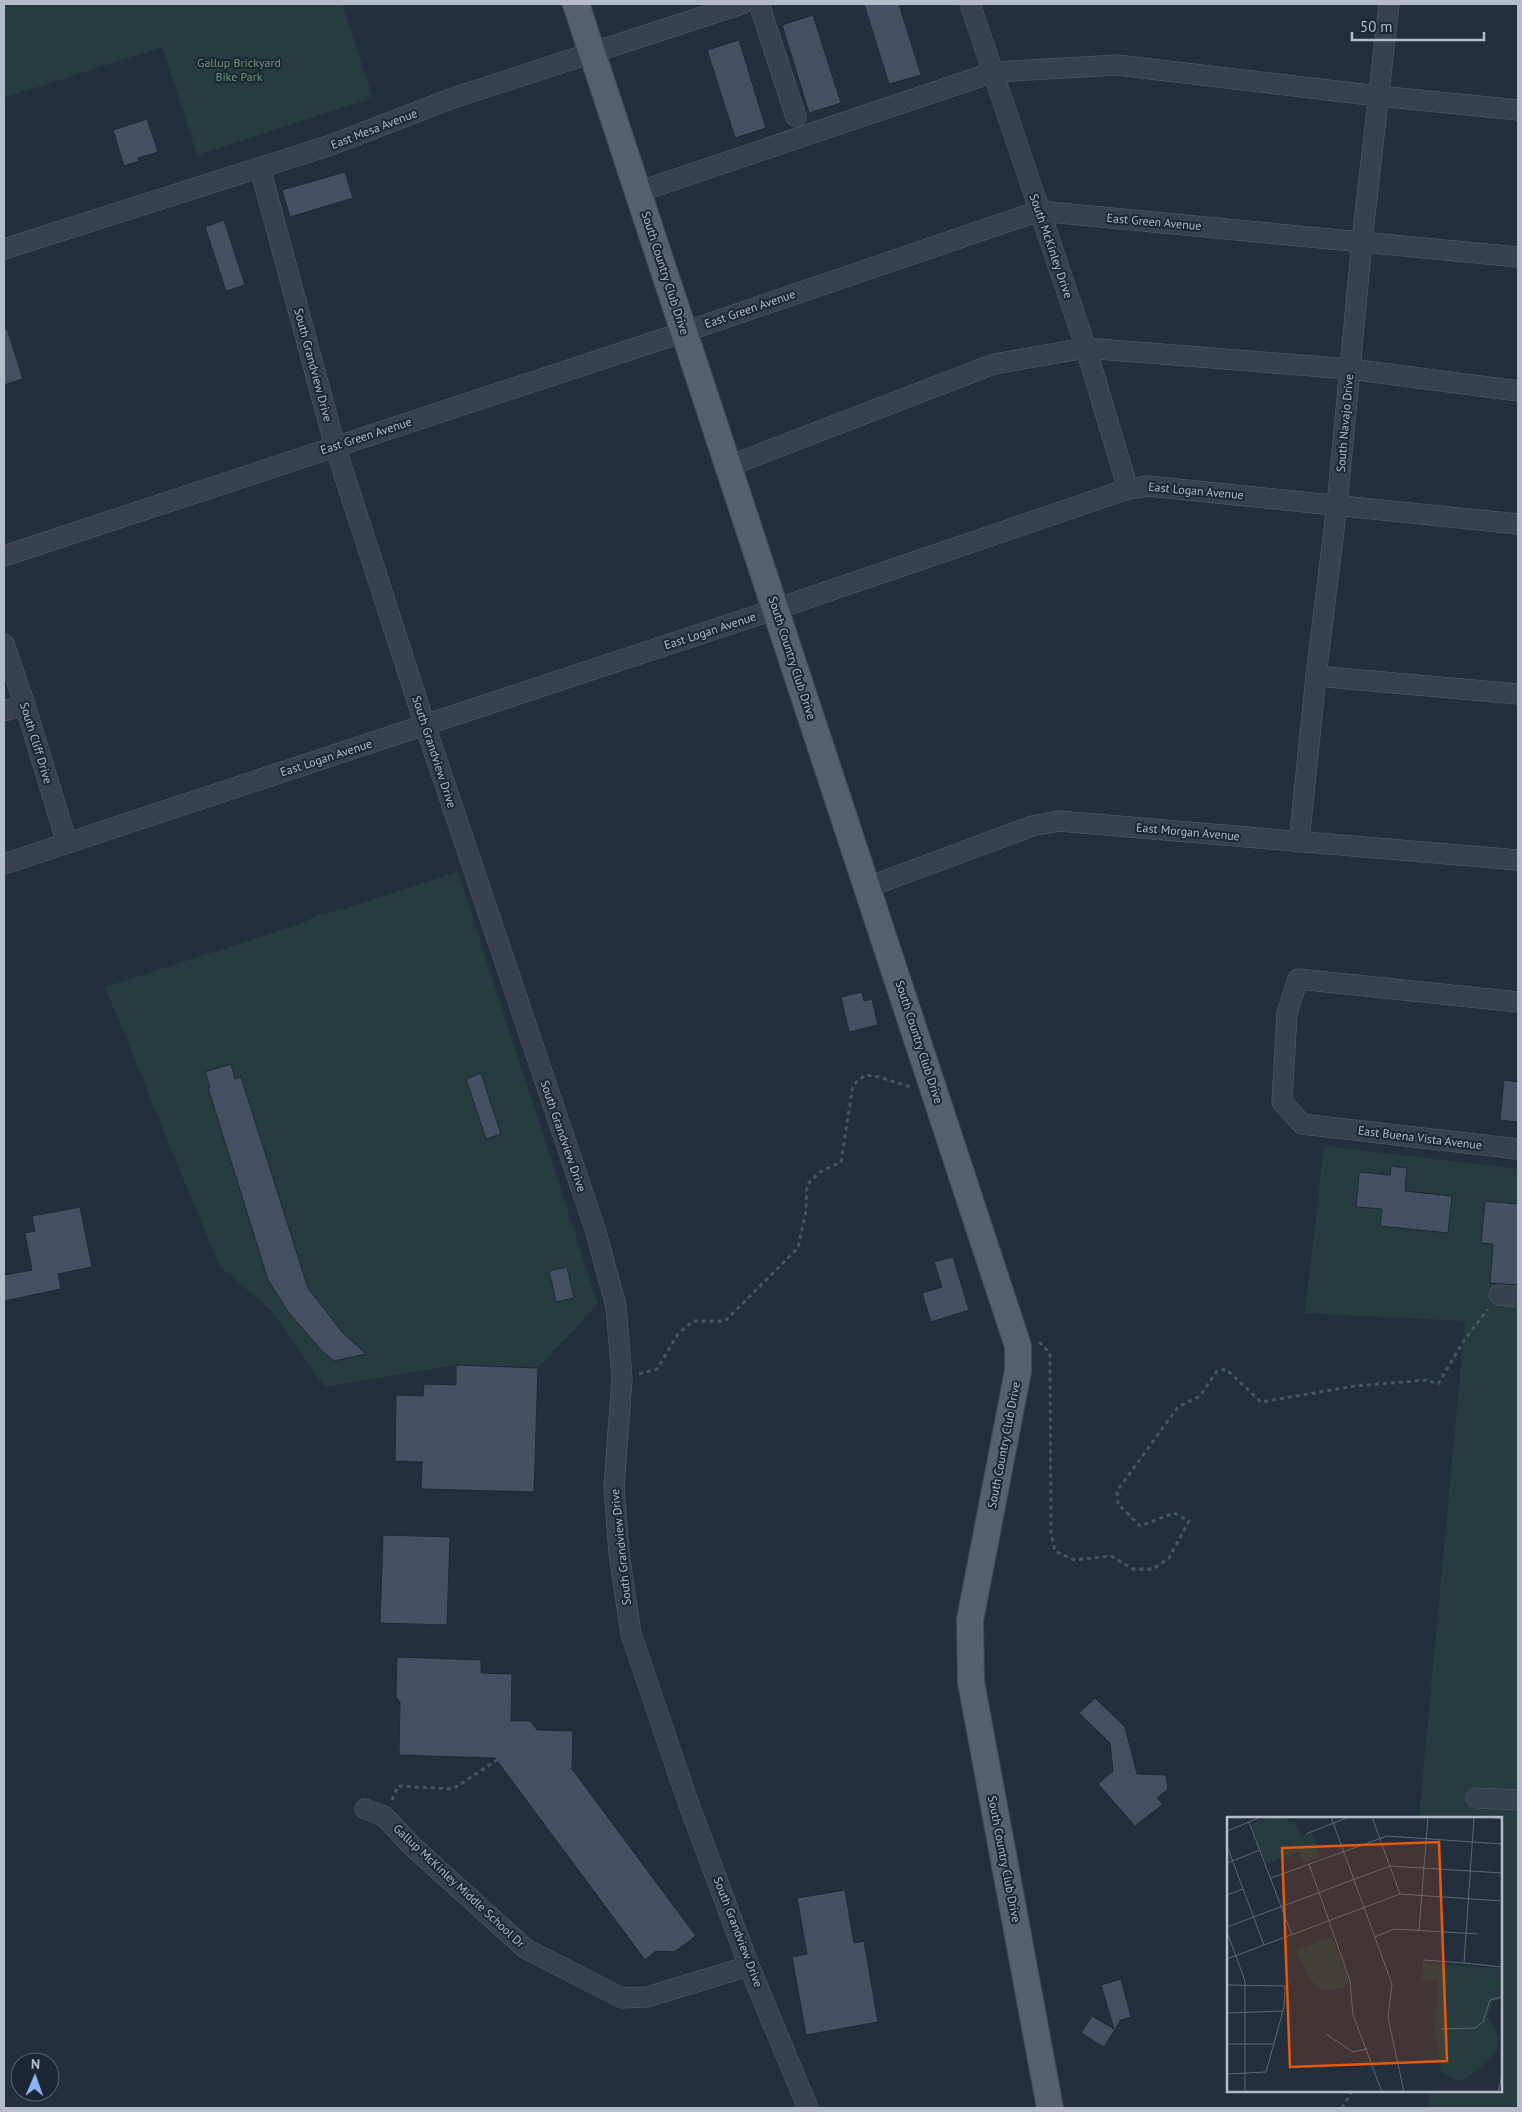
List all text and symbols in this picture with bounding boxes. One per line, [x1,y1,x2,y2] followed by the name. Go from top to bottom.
[1352,10,1484,42] scale bar
[1360,17,1393,36] text: 50 m
[197,55,281,84] park label: Gallup Brickyard Bike Park
[328,105,419,152] street label: East Mesa Avenue
[1027,192,1076,300] street label: South McKinley Drive
[638,209,693,336] street label: South Country Club Drive
[1106,210,1202,233] street label: East Green Avenue
[702,286,797,331] street label: East Green Avenue
[291,306,336,423] street label: South Grandview Drive
[1333,373,1356,473] street label: South Navajo Drive
[318,414,413,457] street label: East Green Avenue
[1148,479,1244,502] street label: East Logan Avenue
[765,594,820,721] street label: South Country Club Drive
[662,609,758,652] street label: East Logan Avenue
[409,694,460,810] street label: South Grandview Drive
[17,700,56,785] street label: South Cliff Drive
[278,736,374,779] street label: East Logan Avenue
[1136,819,1240,844] street label: East Morgan Avenue
[892,978,947,1105] street label: South Country Club Drive
[537,1078,590,1194] street label: South Grandview Drive
[1357,1122,1483,1153] street label: East Buena Vista Avenue
[984,1380,1023,1510] street label: South Country Club Drive
[607,1488,634,1606] street label: South Grandview Drive
[985,1794,1024,1924] street label: South Country Club Drive
[1227,1817,1502,2092] inset map
[390,1821,528,1951] street label: Gallup McKinley Middle School Dr
[710,1874,766,1989] street label: South Grandview Drive
[10,2052,60,2102] north arrow
[31,2055,40,2073] text: N

